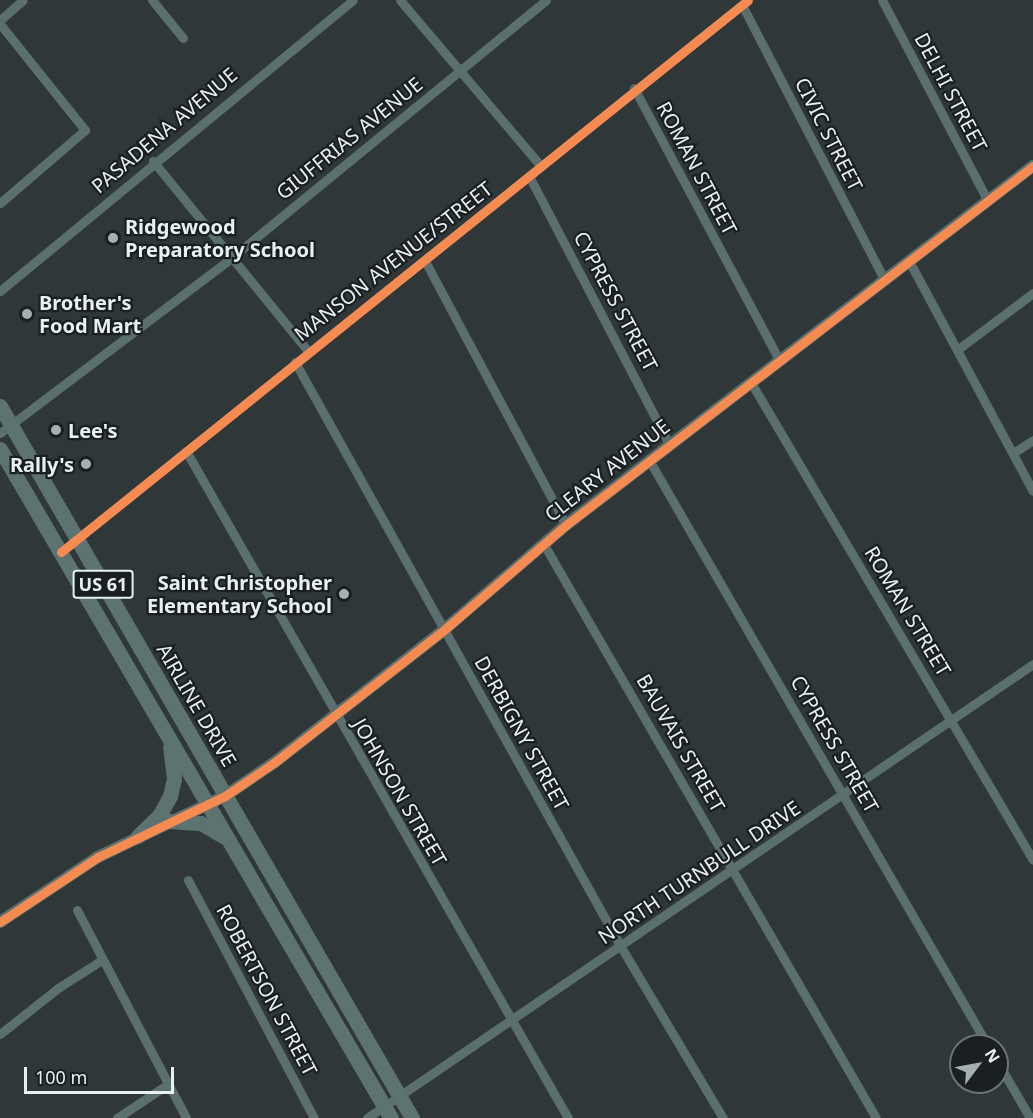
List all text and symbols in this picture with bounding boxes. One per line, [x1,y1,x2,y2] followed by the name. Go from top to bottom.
[910,29,992,155] street label: DELHI STREET
[86,62,242,198] street label: PASADENA AVENUE
[271,72,427,204] street label: GIUFFRIAS AVENUE
[790,73,868,195] street label: CIVIC STREET
[652,97,742,239] street label: ROMAN STREET
[289,176,497,346] street label: MANSON AVENUE/STREET
[125,214,315,261] place label: Ridgewood Preparatory School
[569,227,663,375] street label: CYPRESS STREET
[106,231,120,245] marker: Ridgewood Preparatory School
[39,290,141,337] place label: Brother's Food Mart
[20,307,34,321] marker: Brother's Food Mart
[540,414,674,526] street label: CLEARY AVENUE
[68,418,118,442] place label: Lee's
[49,423,63,437] marker: Lee's
[10,452,74,476] place label: Rally's
[79,457,93,471] marker: Rally's
[860,542,956,680] street label: ROMAN STREET
[72,569,134,599] road number: US 61
[147,570,332,617] place label: Saint Christopher Elementary School
[337,587,351,601] marker: Saint Christopher Elementary School
[152,639,242,771] street label: AIRLINE DRIVE
[470,652,574,814] street label: DERBIGNY STREET
[632,670,730,816] street label: BAUVAIS STREET
[786,671,884,817] street label: CYPRESS STREET
[348,714,452,870] street label: JOHNSON STREET
[593,795,805,949] street label: NORTH TURNBULL DRIVE
[212,900,322,1080] street label: ROBERTSON STREET
[949,1034,1009,1094] north arrow
[980,1044,1005,1067] text: N
[27,1055,177,1093] scale bar
[35,1065,87,1089] text: 100 m

